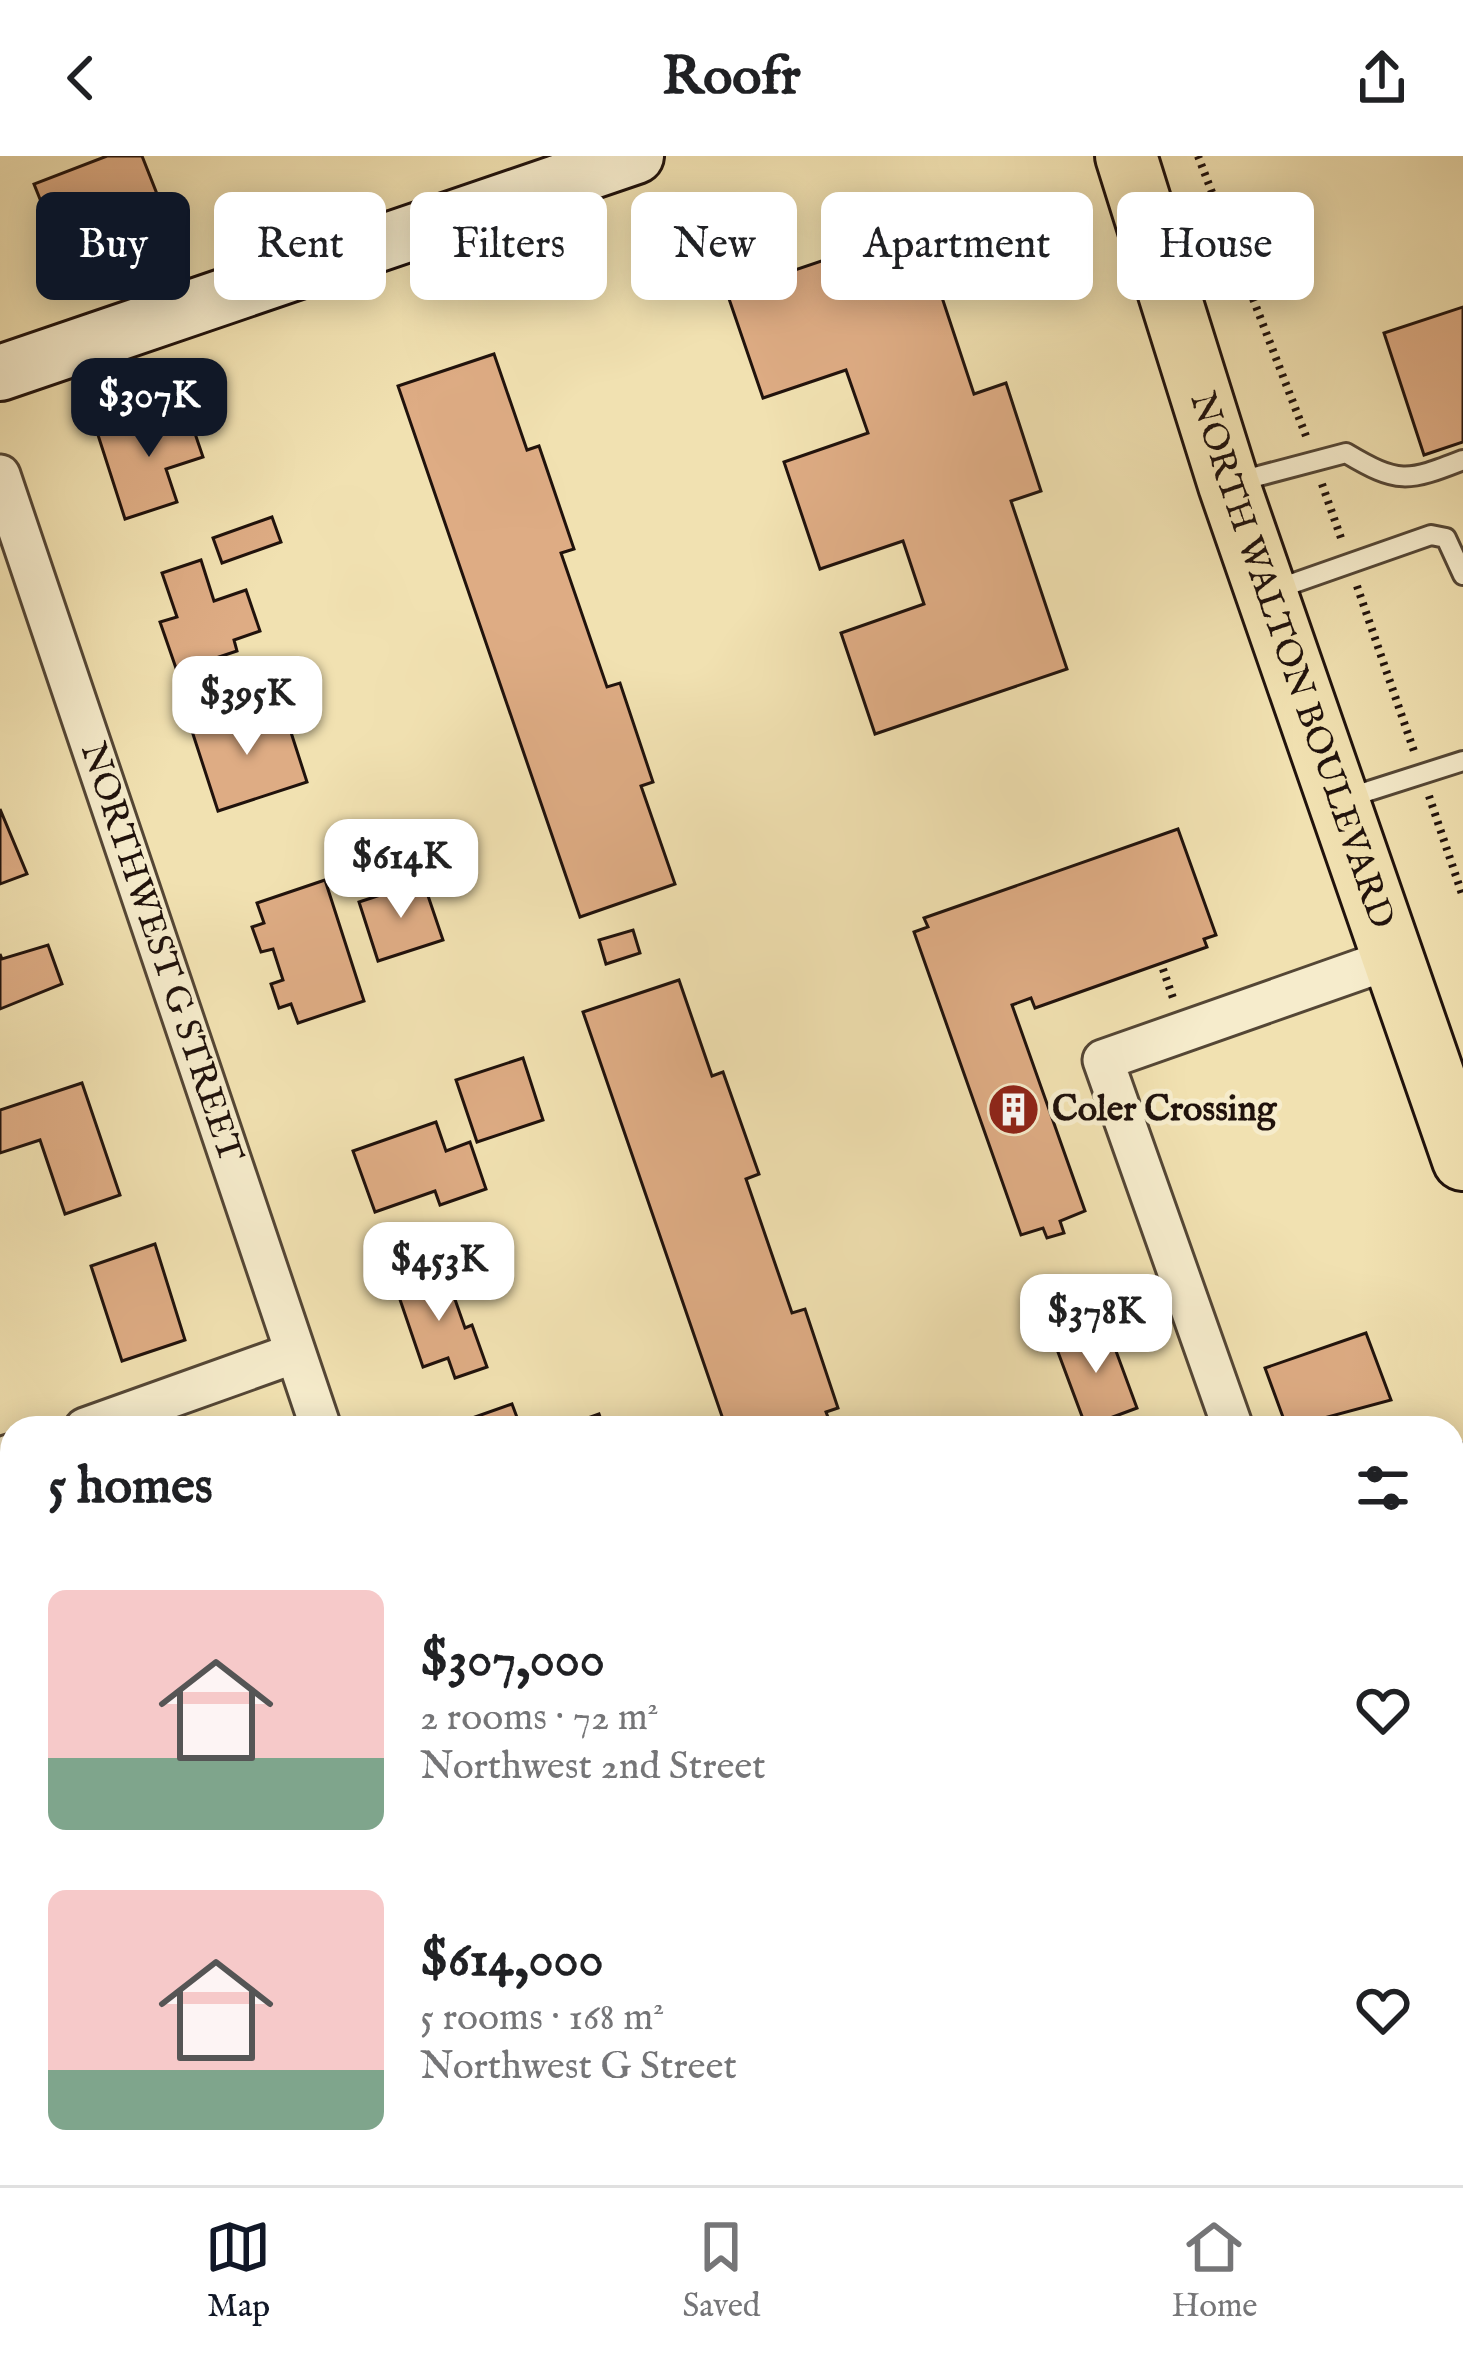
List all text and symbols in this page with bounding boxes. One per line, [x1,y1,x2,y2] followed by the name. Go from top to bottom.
[662,44,801,113] text: Roofr
[48,45,114,111] icon: back
[1349,45,1415,111] icon: share
[36,192,190,300] chip: Buy
[214,192,386,300] chip: Rent
[410,192,607,300] chip: Filters
[631,192,797,300] chip: New
[821,192,1093,300] chip: Apartment
[1117,192,1314,300] chip: House
[65,358,233,460] pin: $307K
[98,372,200,421] text: $307K
[1178,387,1404,935] street label: NORTH WALTON BOULEVARD
[163,656,331,758] pin: $395K
[199,670,295,719] text: $395K
[69,737,253,1169] street label: NORTHWEST G STREET
[317,819,485,921] pin: $614K
[351,833,451,882] text: $614K
[985,1082,1041,1138] building icon: Coler Crossing
[1052,1087,1278,1133] place label: Coler Crossing
[355,1222,523,1324] pin: $453K
[390,1236,488,1285] text: $453K
[1012,1274,1180,1376] pin: $378K
[1047,1288,1145,1337] text: $378K
[1350,1455,1416,1521] icon: filters
[48,1456,213,1521] text: 5 homes
[420,1629,605,1694] text: $307,000
[144,1638,288,1782] icon: home
[1350,1677,1416,1743] icon: heart
[420,1694,659,1743] text: 2 rooms · 72 m²
[420,1743,766,1792] text: Northwest 2nd Street
[420,1929,604,1994] text: $614,000
[144,1938,288,2082] icon: home
[1350,1977,1416,2043] icon: heart
[420,1994,664,2043] text: 5 rooms · 168 m²
[420,2043,737,2092] text: Northwest G Street
[205,2214,271,2328] tab: Map
[682,2214,760,2328] tab: Saved
[1171,2214,1258,2328] tab: Home

